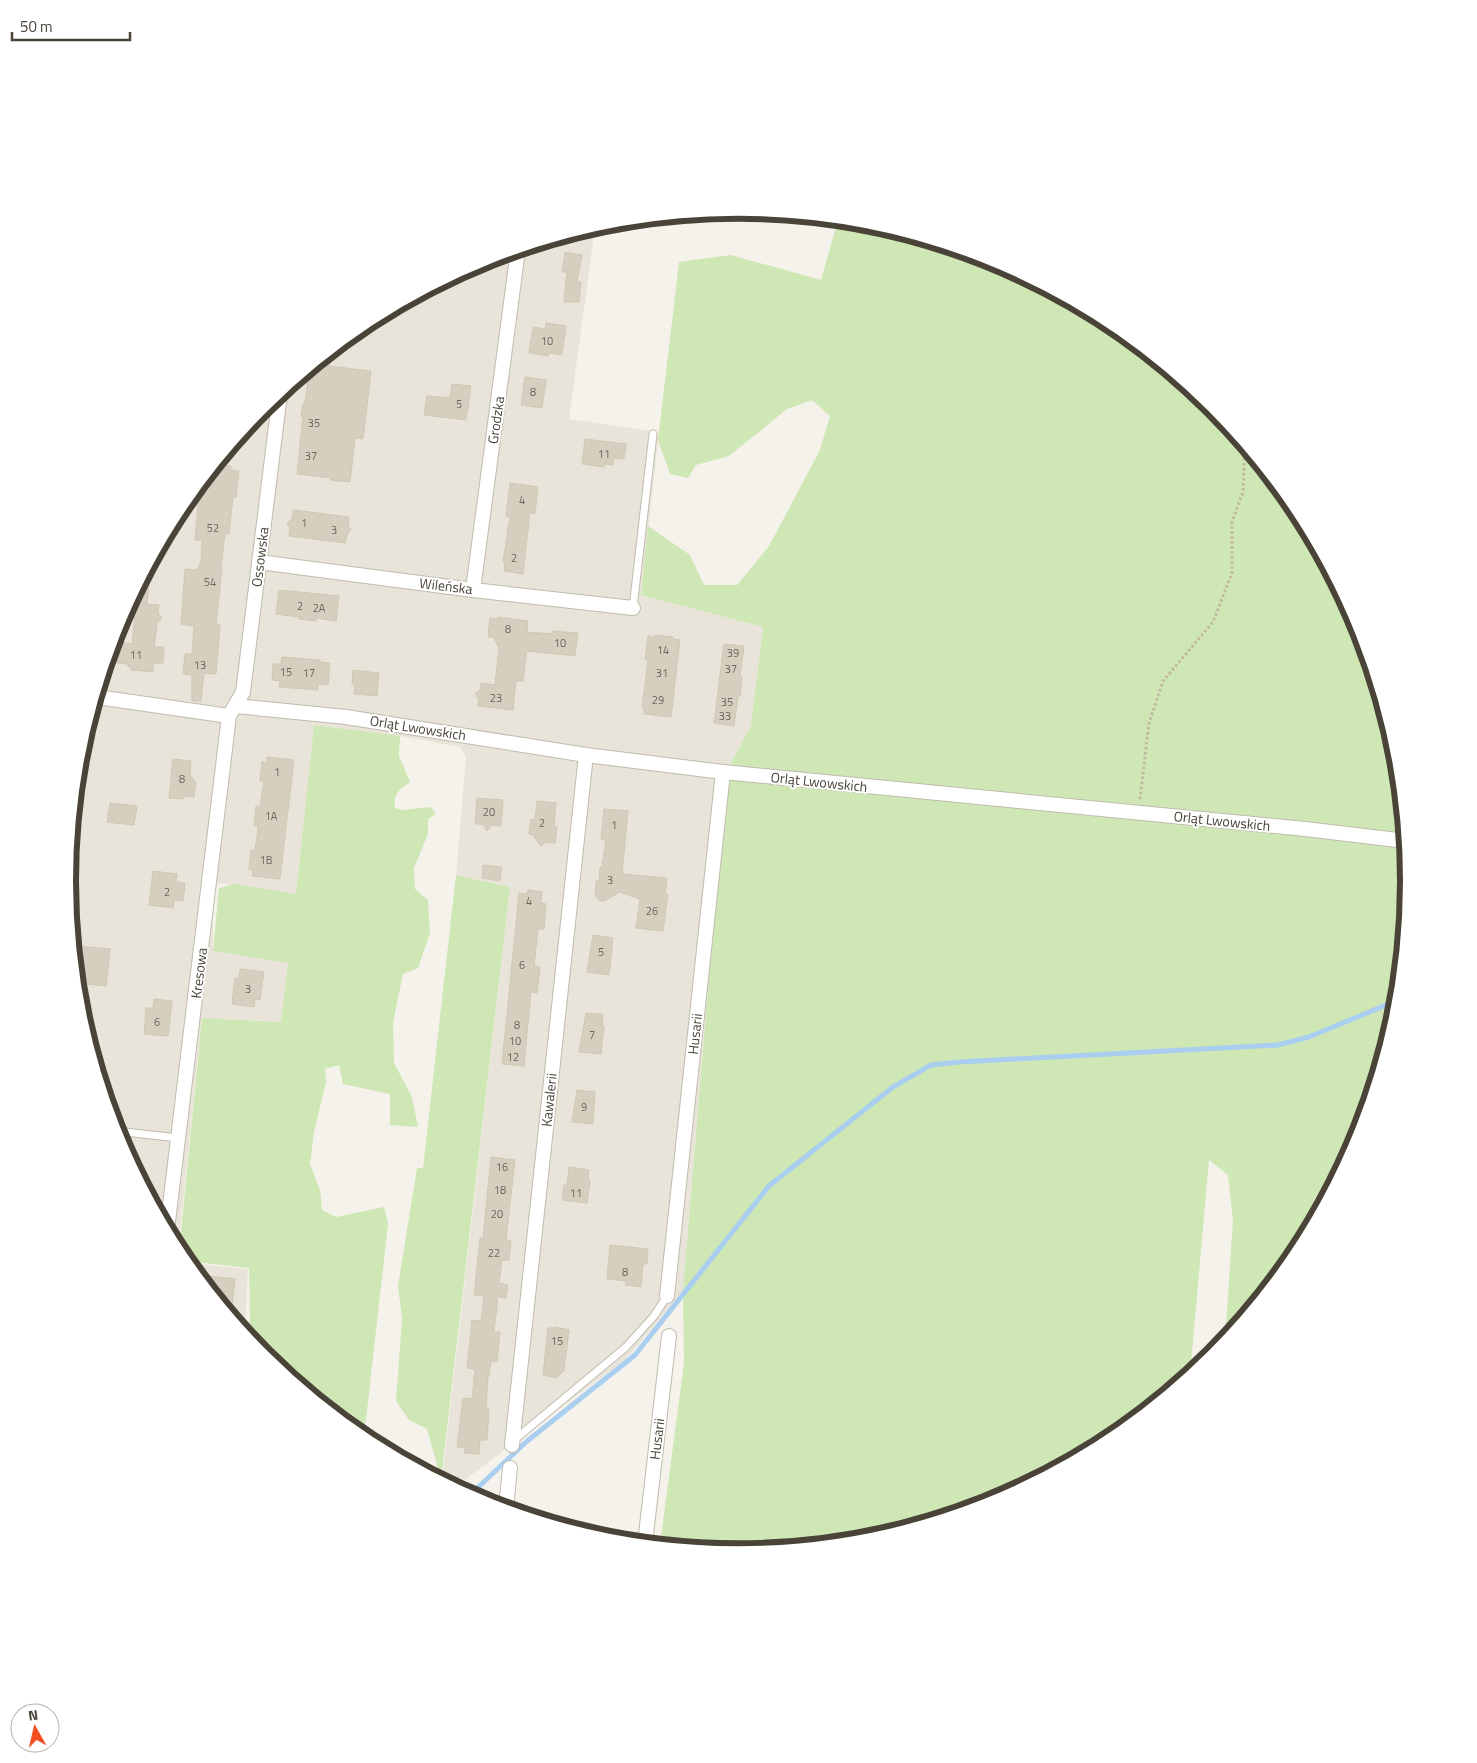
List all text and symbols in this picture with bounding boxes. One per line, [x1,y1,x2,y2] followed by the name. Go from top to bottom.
[12,10,130,42] scale bar
[20,15,53,38] text: 50 m
[541,333,553,349] house number: 10
[530,384,536,400] house number: 8
[482,395,509,445] street label: Grodzka
[456,396,462,412] house number: 5
[308,415,320,431] house number: 35
[598,446,610,462] house number: 11
[305,448,317,464] house number: 37
[519,492,525,508] house number: 4
[301,515,307,531] house number: 1
[207,520,219,536] house number: 52
[331,522,337,538] house number: 3
[245,526,274,588] street label: Ossowska
[511,550,517,566] house number: 2
[418,572,474,599] street label: Wileńska
[204,574,216,590] house number: 54
[297,598,303,614] house number: 2
[313,600,326,616] house number: 2A
[505,621,511,637] house number: 8
[554,635,566,651] house number: 10
[657,642,669,658] house number: 14
[727,645,739,661] house number: 39
[130,647,142,663] house number: 11
[194,657,206,673] house number: 13
[725,661,737,677] house number: 37
[280,664,292,680] house number: 15
[303,665,315,681] house number: 17
[656,665,668,681] house number: 31
[490,690,502,706] house number: 23
[652,692,664,708] house number: 29
[721,694,733,710] house number: 35
[719,708,731,724] house number: 33
[369,710,468,745] street label: Orląt Lwowskich
[274,764,280,780] house number: 1
[770,766,868,797] street label: Orląt Lwowskich
[179,771,185,787] house number: 8
[483,804,495,820] house number: 20
[1173,805,1271,836] street label: Orląt Lwowskich
[265,808,278,824] house number: 1A
[539,815,545,831] house number: 2
[611,817,617,833] house number: 1
[260,852,273,868] house number: 1B
[607,872,613,888] house number: 3
[164,884,170,900] house number: 2
[526,893,532,909] house number: 4
[646,903,658,919] house number: 26
[598,944,604,960] house number: 5
[185,946,212,1000] street label: Kresowa
[519,957,525,973] house number: 6
[245,981,251,997] house number: 3
[682,1012,707,1056] street label: Husarii
[154,1014,160,1030] house number: 6
[514,1017,520,1033] house number: 8
[589,1027,595,1043] house number: 7
[509,1033,521,1049] house number: 10
[507,1049,519,1065] house number: 12
[535,1072,562,1128] street label: Kawalerii
[581,1099,587,1115] house number: 9
[496,1159,508,1175] house number: 16
[494,1182,506,1198] house number: 18
[570,1185,582,1201] house number: 11
[491,1206,503,1222] house number: 20
[488,1245,500,1261] house number: 22
[622,1264,628,1280] house number: 8
[551,1333,563,1349] house number: 15
[644,1417,669,1461] street label: Husarii
[10,1703,60,1753] north arrow
[27,1704,39,1726] text: N

